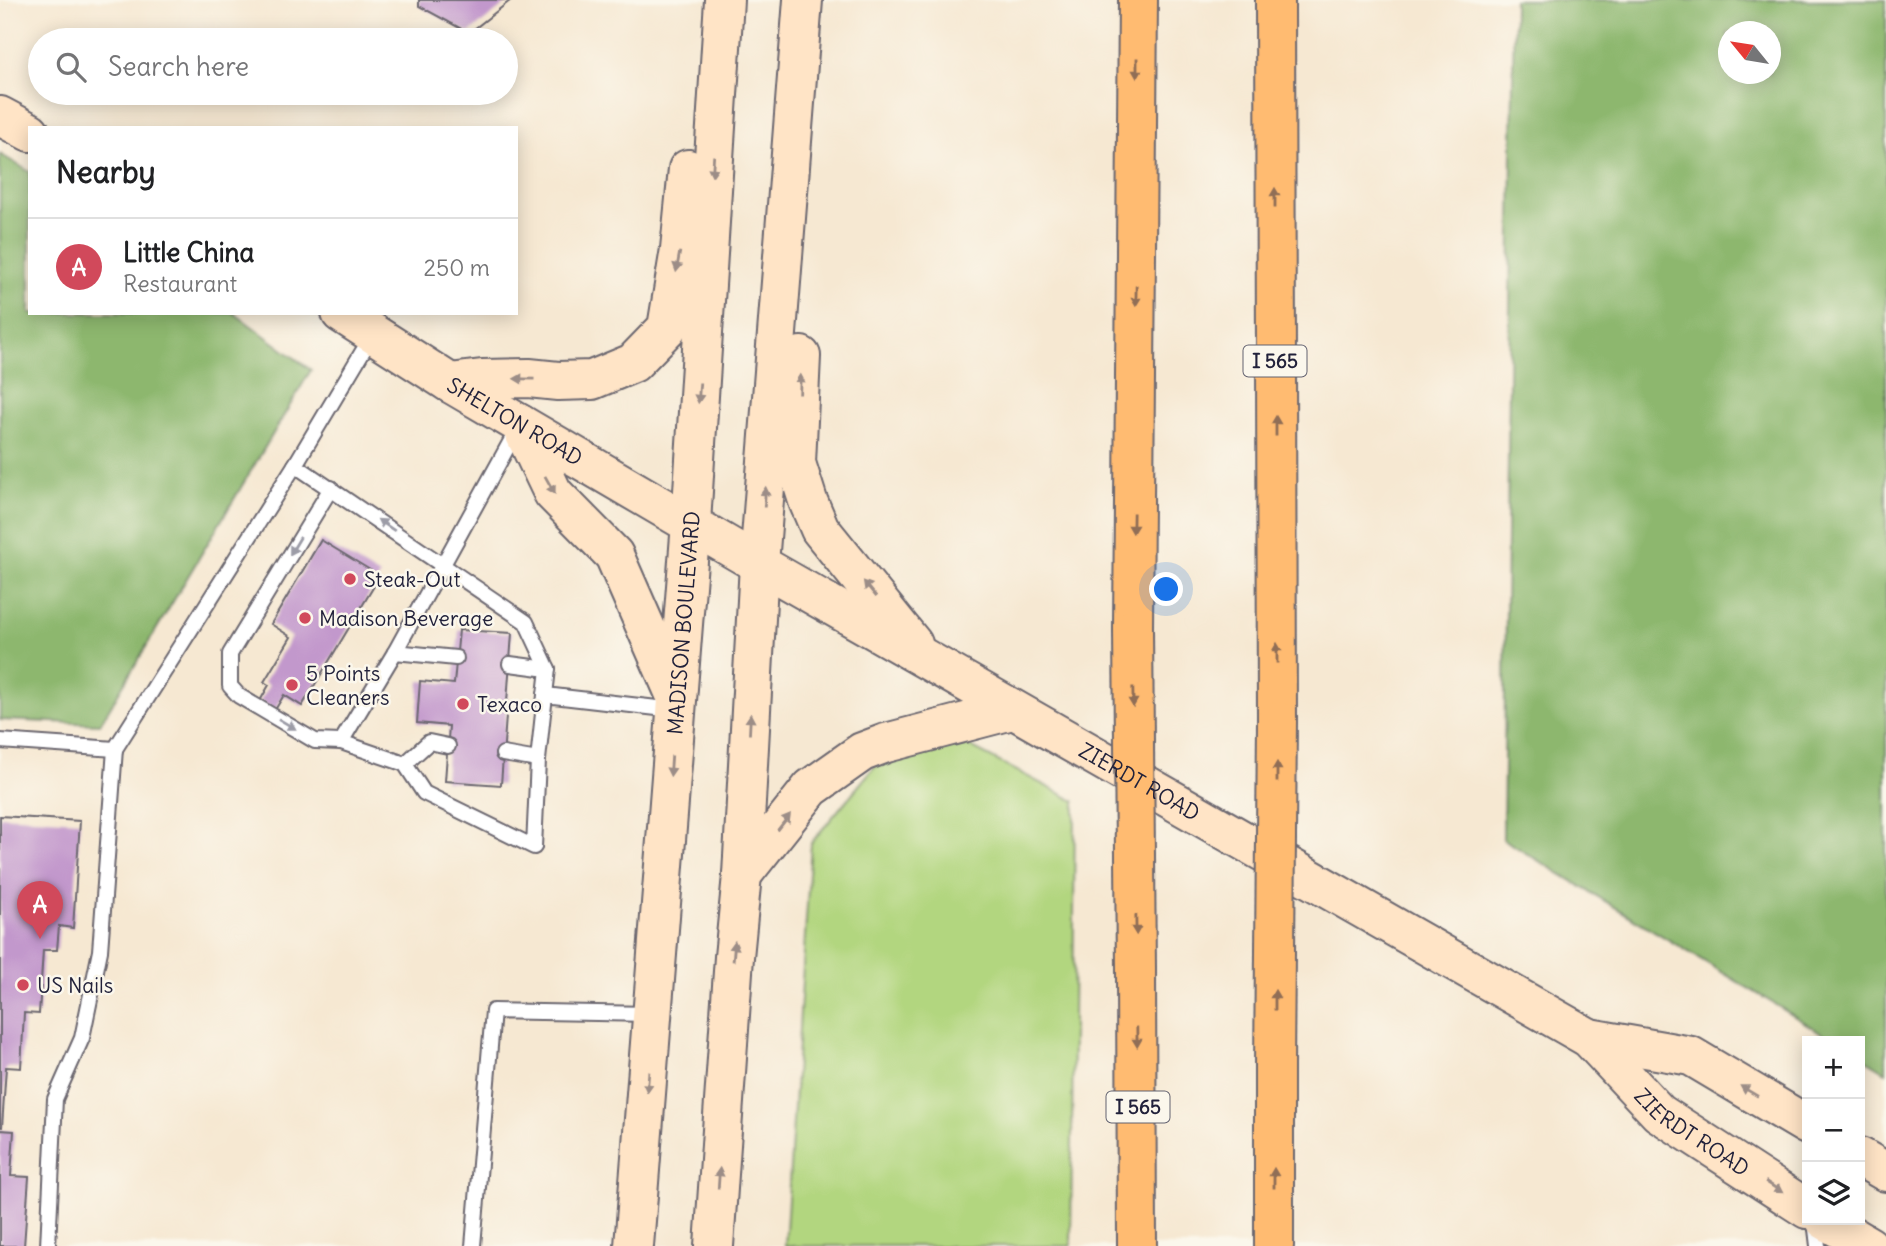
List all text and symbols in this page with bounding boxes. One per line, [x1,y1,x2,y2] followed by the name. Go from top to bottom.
[1718,21,1781,84] north arrow
[28,28,518,105] search box
[52,48,90,86] icon: search
[108,50,249,83] text: Search here
[1131,57,1143,79] one-way arrow
[56,153,156,191] text: Nearby
[707,155,718,177] one-way arrow
[1269,187,1280,209] one-way arrow
[123,236,254,269] text: Little China
[672,251,683,273] one-way arrow
[72,253,86,282] text: A
[423,253,490,282] text: 250 m
[123,269,237,298] text: Restaurant
[1130,285,1142,307] one-way arrow
[1244,346,1306,376] road number: I 565
[442,371,588,471] street label: SHELTON ROAD
[513,373,535,385] one-way arrow
[794,373,805,395] one-way arrow
[693,382,704,404] one-way arrow
[1270,414,1282,436] one-way arrow
[544,476,556,495] one-way arrow
[760,486,771,508] one-way arrow
[661,510,705,736] street label: MADISON BOULEVARD
[1127,512,1139,534] one-way arrow
[377,518,395,532] one-way arrow
[289,537,302,556] one-way arrow
[364,566,460,593] place label: Steak-Out
[342,571,358,587] marker: Steak-Out
[1149,572,1183,606] your location
[862,581,877,599] one-way arrow
[319,605,493,632] place label: Madison Beverage
[297,610,313,626] marker: Madison Beverage
[1271,642,1283,664] one-way arrow
[306,660,389,711] place label: 5 Points Cleaners
[284,677,300,693] marker: 5 Points Cleaners
[1128,687,1139,709] one-way arrow
[477,691,542,718] place label: Texaco
[455,696,471,712] marker: Texaco
[745,713,756,735] one-way arrow
[278,718,297,731] one-way arrow
[1074,736,1205,827] street label: ZIERDT ROAD
[665,756,676,778] one-way arrow
[1271,761,1283,783] one-way arrow
[777,813,792,831] one-way arrow
[17,881,63,939] pin: A
[1130,914,1142,936] one-way arrow
[729,940,740,962] one-way arrow
[37,972,113,999] place label: US Nails
[15,977,31,993] marker: US Nails
[1269,988,1281,1010] one-way arrow
[1131,1026,1143,1048] one-way arrow
[1802,1036,1865,1225] map controls
[1802,1036,1865,1099] button: +
[642,1071,653,1093] one-way arrow
[1629,1082,1755,1182] street label: ZIERDT ROAD
[1739,1084,1758,1097] one-way arrow
[1106,1092,1170,1122] road number: I 565
[1802,1099,1865,1162] button: −
[1802,1162,1865,1225] button: layers
[714,1167,725,1189] one-way arrow
[1268,1167,1280,1189] one-way arrow
[1764,1181,1784,1194] one-way arrow

